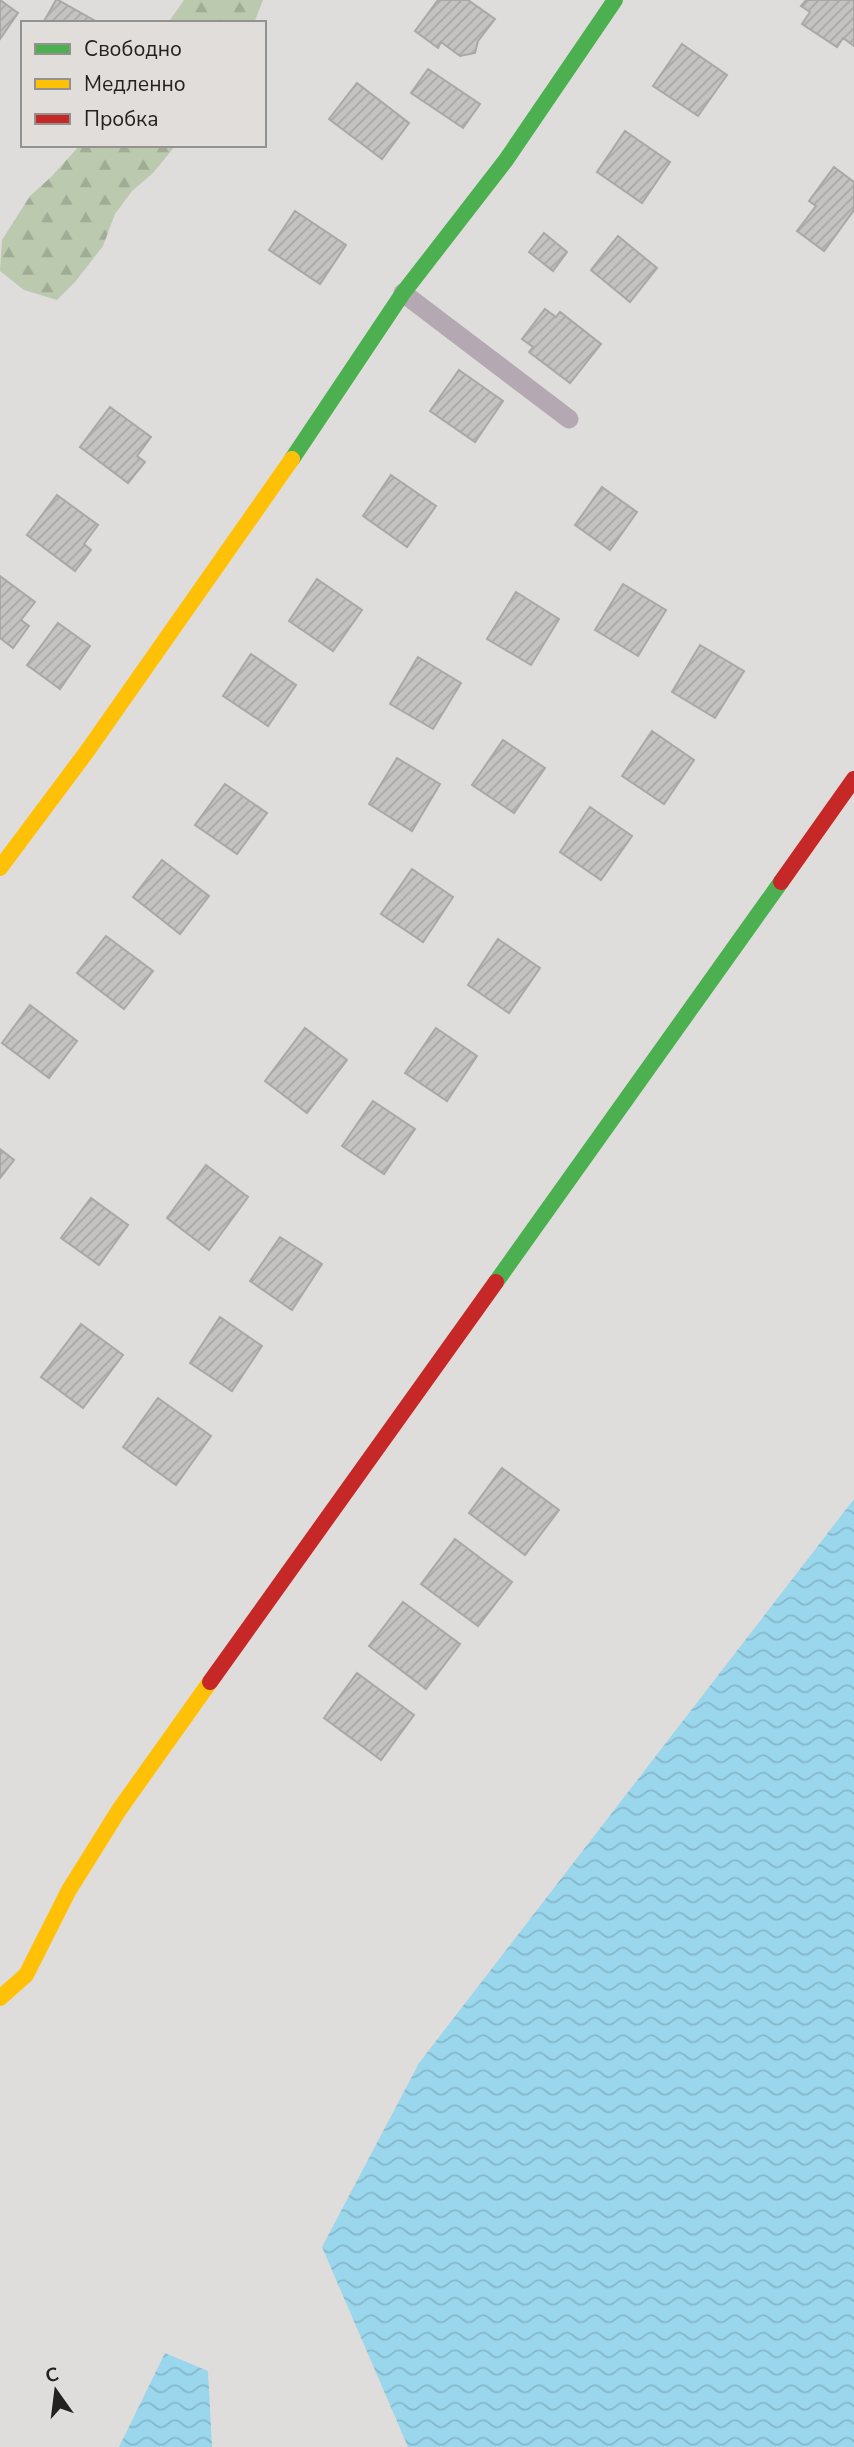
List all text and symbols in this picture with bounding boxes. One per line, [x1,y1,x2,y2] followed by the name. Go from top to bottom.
[21,21,266,147] legend
[84,35,182,63] text: Свободно
[84,70,186,98] text: Медленно
[84,105,158,133] text: Пробка
[21,2356,91,2426] north arrow
[43,2361,62,2390] text: С

